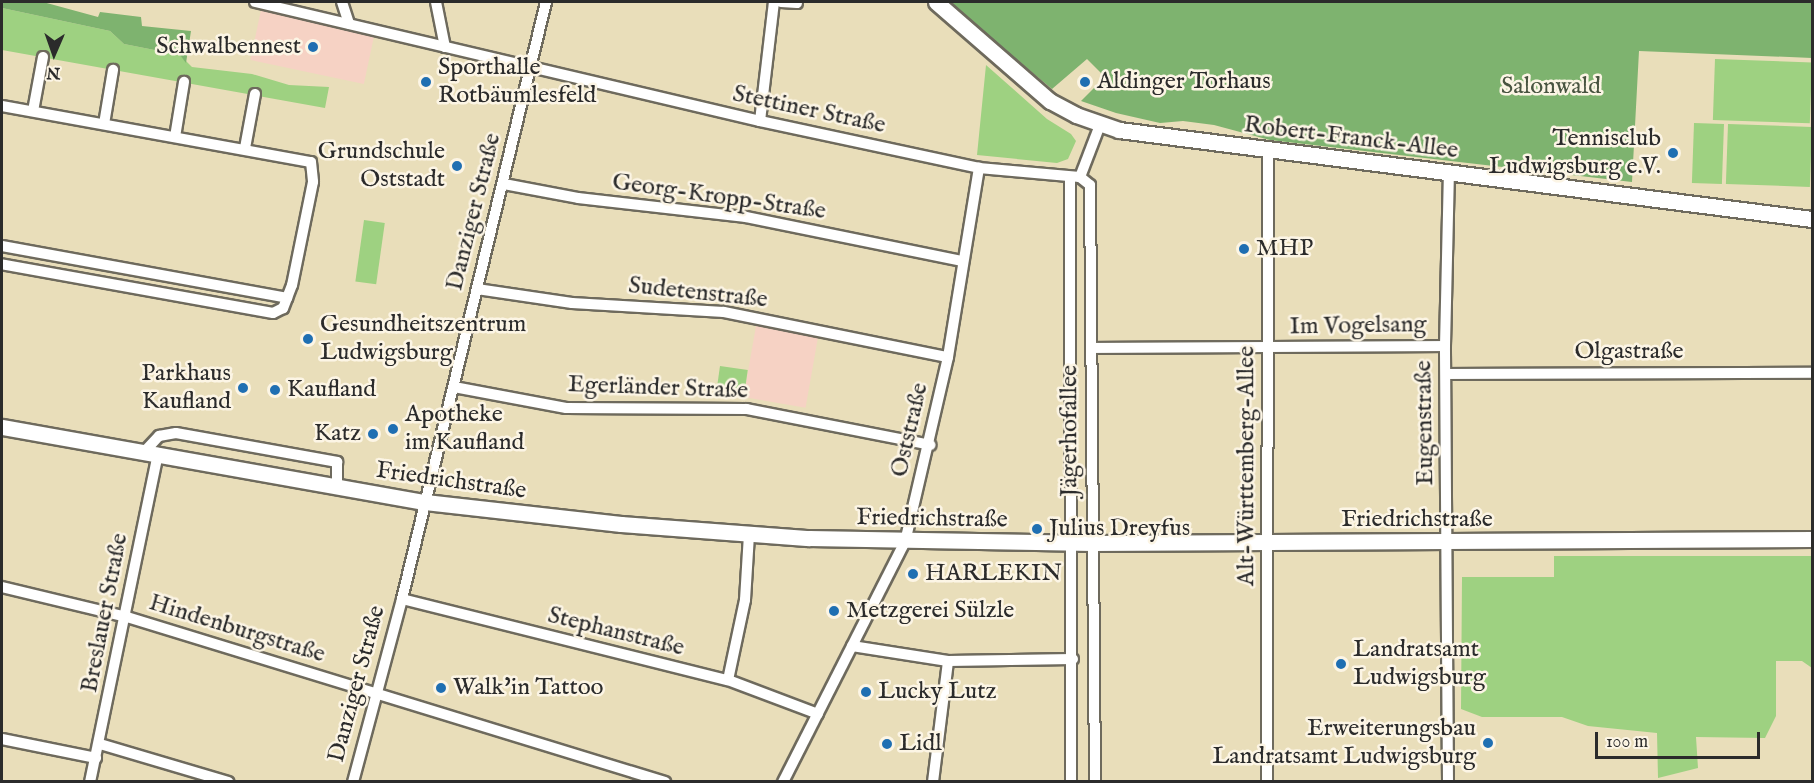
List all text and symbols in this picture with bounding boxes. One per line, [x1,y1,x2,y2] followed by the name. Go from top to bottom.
[24,24,84,84] north arrow
[156,33,301,61] place label: Schwalbennest
[306,40,320,54] marker: Schwalbennest
[438,54,596,110] place label: Sporthalle Rotbäumlesfeld
[46,62,61,82] text: N
[1097,68,1271,96] place label: Aldinger Torhaus
[1501,73,1601,101] park label: Salonwald
[419,75,433,89] marker: Sporthalle Rotbäumlesfeld
[1078,75,1092,89] marker: Aldinger Torhaus
[730,80,888,140] street label: Stettiner Straße
[1242,111,1460,165] street label: Robert-Franck-Allee
[1489,125,1661,181] place label: Tennisclub Ludwigsburg e.V.
[441,130,507,294] street label: Danziger Straße
[318,138,445,194] place label: Grundschule Oststadt
[1666,146,1680,160] marker: Tennisclub Ludwigsburg e.V.
[450,159,464,173] marker: Grundschule Oststadt
[610,168,828,226] street label: Georg-Kropp-Straße
[1256,235,1313,263] place label: MHP
[1237,242,1251,256] marker: MHP
[627,271,769,315] street label: Sudetenstraße
[1289,310,1427,342] street label: Im Vogelsang
[320,311,526,367] place label: Gesundheitszentrum Ludwigsburg
[301,332,315,346] marker: Gesundheitszentrum Ludwigsburg
[1574,338,1684,366] street label: Olgastraße
[1233,346,1261,586] street label: Alt-Württemberg-Allee
[141,360,231,416] place label: Parkhaus Kaufland
[1410,360,1440,486] street label: Eugenstraße
[1056,365,1084,497] street label: Jägerhofallee
[567,370,749,406] street label: Egerländer Straße
[287,376,376,404] place label: Kaufland
[885,380,935,480] street label: Oststraße
[236,381,250,395] marker: Parkhaus Kaufland
[268,383,282,397] marker: Kaufland
[405,401,524,457] place label: Apotheke im Kaufland
[314,420,361,448] place label: Katz
[386,422,400,436] marker: Apotheke im Kaufland
[366,427,380,441] marker: Katz
[374,456,528,506] street label: Friedrichstraße
[856,503,1008,535] street label: Friedrichstraße
[1341,506,1493,534] street label: Friedrichstraße
[1049,515,1190,543] place label: Julius Dreyfus
[1030,522,1044,536] marker: Julius Dreyfus
[75,531,135,695] street label: Breslauer Straße
[925,560,1062,588] place label: HARLEKIN
[906,567,920,581] marker: HARLEKIN
[145,589,329,669] street label: Hindenburgstraße
[846,597,1014,625] place label: Metzgerei Sülzle
[545,601,687,663] street label: Stephanstraße
[322,602,392,766] street label: Danziger Straße
[827,604,841,618] marker: Metzgerei Sülzle
[1353,636,1486,692] place label: Landratsamt Ludwigsburg
[1334,657,1348,671] marker: Landratsamt Ludwigsburg
[453,674,604,702] place label: Walk'in Tattoo
[878,678,997,706] place label: Lucky Lutz
[434,681,448,695] marker: Walk'in Tattoo
[859,685,873,699] marker: Lucky Lutz
[1212,715,1476,771] place label: Erweiterungsbau Landratsamt Ludwigsburg
[1598,720,1763,758] scale bar
[899,730,942,758] place label: Lidl
[1606,731,1648,754] text: 100 m
[1481,736,1495,750] marker: Erweiterungsbau Landratsamt Ludwigsburg
[880,737,894,751] marker: Lidl

